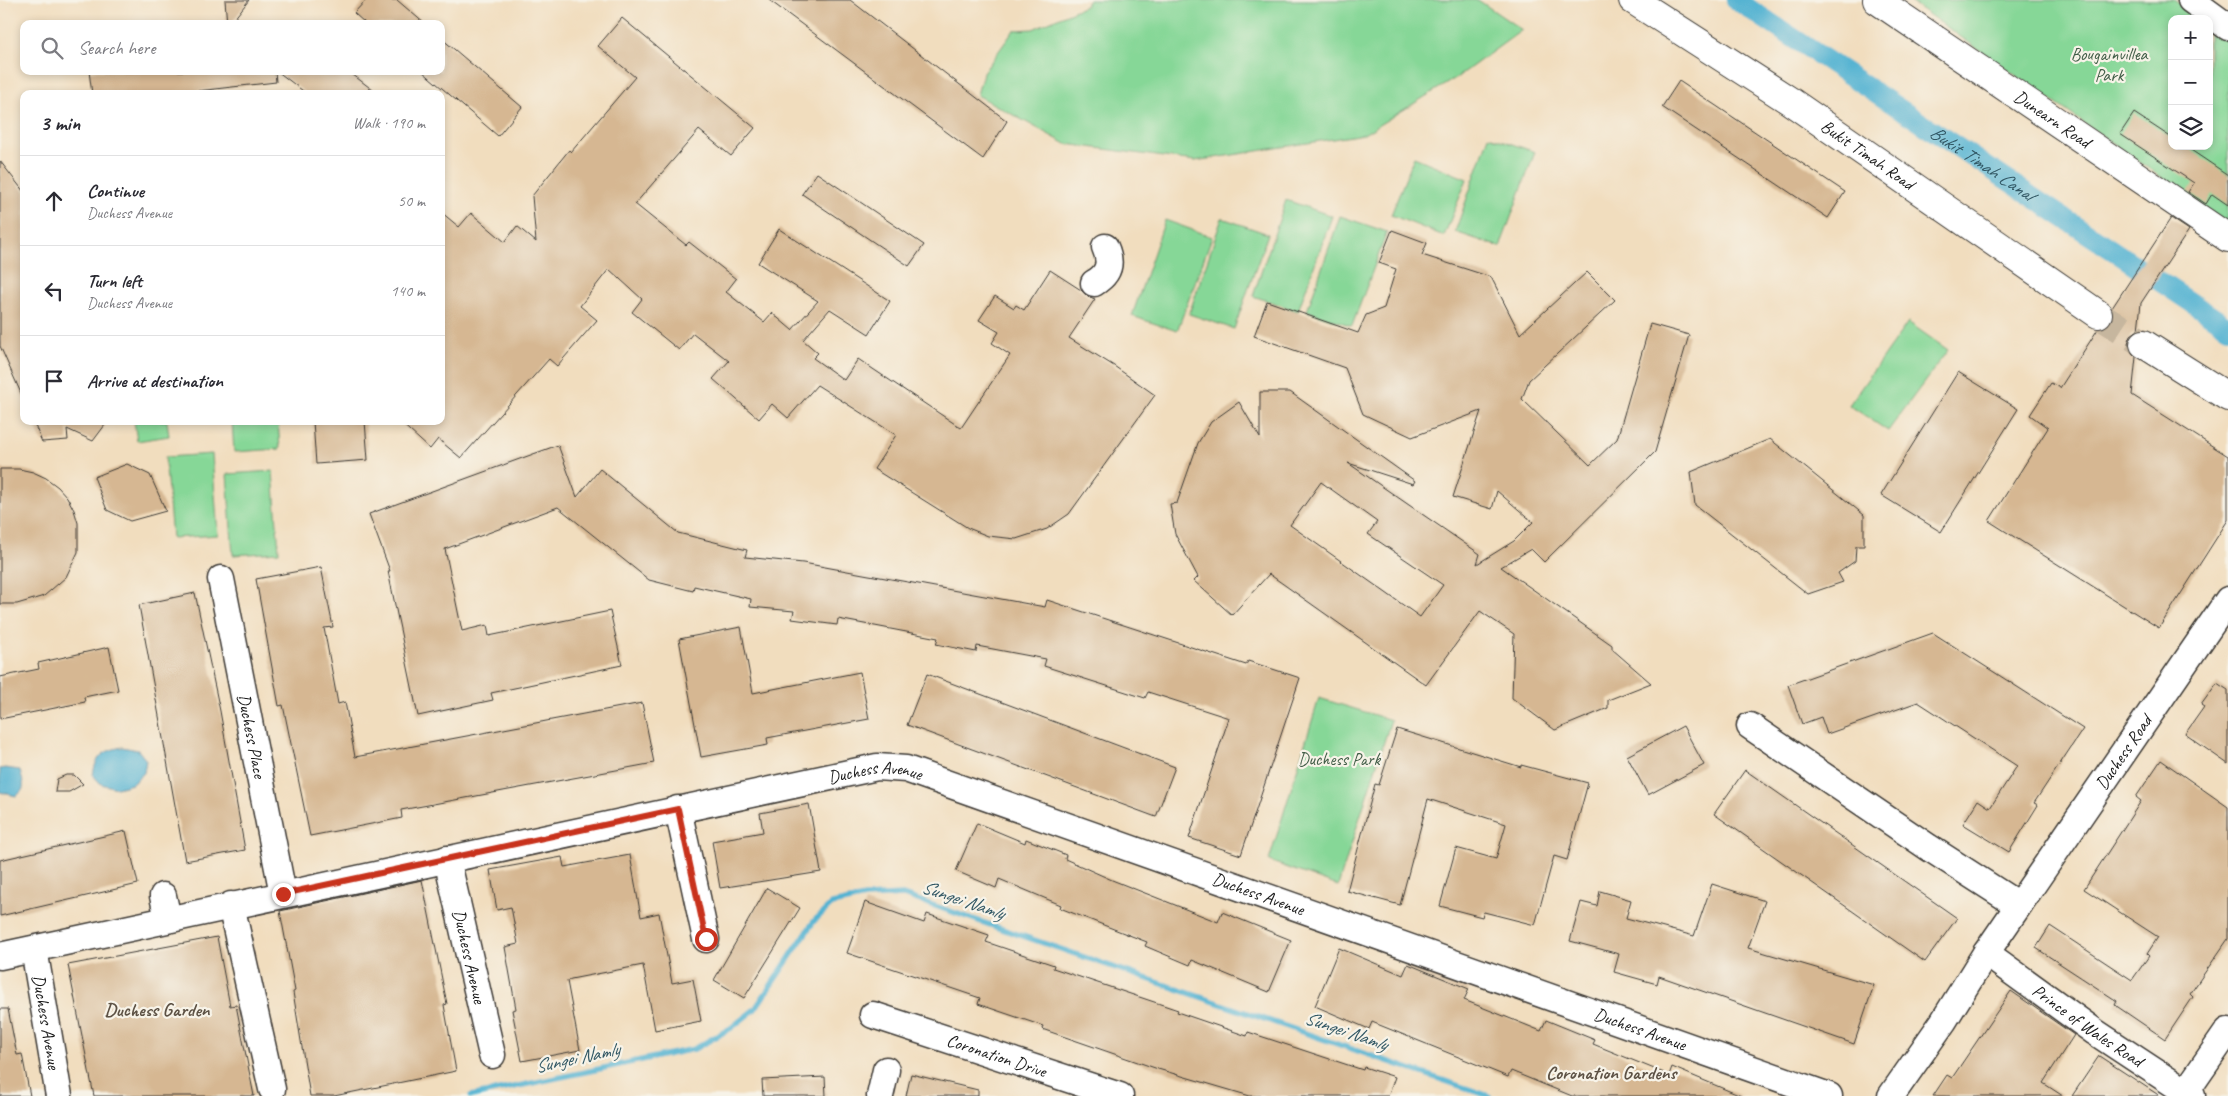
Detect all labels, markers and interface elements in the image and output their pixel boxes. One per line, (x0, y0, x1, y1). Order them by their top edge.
map controls (2168, 15, 2213, 150)
button: + (2168, 15, 2213, 60)
search box (20, 20, 445, 75)
icon: search (38, 34, 66, 62)
text: Search here (78, 36, 155, 60)
park label: Bougainvillea Park (2071, 43, 2149, 86)
button: − (2168, 60, 2213, 105)
street label: Dunearn Road (2010, 85, 2097, 154)
button: layers (2168, 105, 2213, 150)
text: 3 min (40, 110, 80, 136)
text: Walk · 190 m (353, 113, 425, 133)
street label: Bukit Timah Road (1817, 115, 1921, 196)
water label: Bukit Timah Canal (1925, 120, 2043, 210)
text: Continue (87, 179, 144, 203)
icon: ahead (40, 187, 68, 215)
text: 50 m (398, 191, 425, 211)
text: Duchess Avenue (87, 203, 172, 223)
text: Turn left (87, 269, 142, 293)
icon: left (40, 277, 68, 305)
text: 140 m (391, 281, 425, 301)
text: Duchess Avenue (87, 293, 172, 313)
icon: arrive (40, 367, 68, 395)
text: Arrive at destination (87, 369, 223, 393)
street label: Duchess Place (233, 692, 271, 781)
street label: Duchess Road (2090, 709, 2158, 794)
park label: Duchess Park (1298, 748, 1382, 770)
street label: Duchess Avenue (826, 756, 926, 788)
street label: Duchess Avenue (1210, 867, 1308, 921)
water label: Sungei Namly (919, 875, 1011, 926)
route end (272, 883, 295, 906)
street label: Duchess Avenue (448, 907, 491, 1007)
route start (695, 928, 718, 951)
street label: Duchess Avenue (28, 973, 65, 1072)
street label: Prince of Wales Road (2028, 979, 2150, 1073)
district label: Duchess Garden (104, 998, 211, 1022)
street label: Duchess Avenue (1591, 1003, 1690, 1056)
water label: Sungei Namly (1302, 1006, 1394, 1057)
street label: Coronation Drive (944, 1029, 1050, 1082)
water label: Sungei Namly (533, 1037, 625, 1079)
district label: Coronation Gardens (1546, 1061, 1678, 1085)

